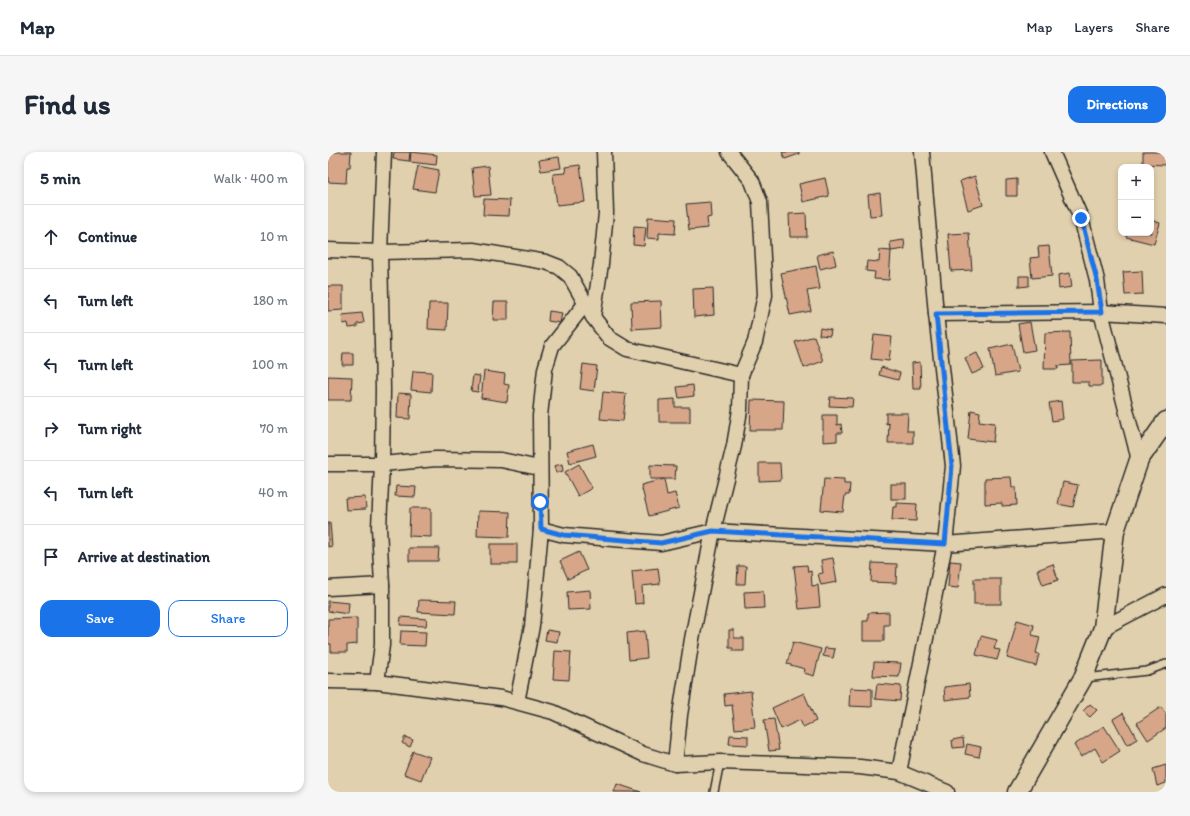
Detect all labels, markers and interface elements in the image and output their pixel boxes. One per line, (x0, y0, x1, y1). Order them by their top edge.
text: Map (20, 16, 55, 39)
text: Map (1027, 19, 1052, 36)
text: Layers (1074, 19, 1113, 36)
text: Share (1135, 19, 1170, 36)
button: Directions (1068, 86, 1166, 123)
text: Find us (24, 87, 111, 121)
map controls (1118, 164, 1154, 236)
button: + (1118, 164, 1154, 200)
text: 5 min (40, 168, 80, 188)
text: Walk · 400 m (214, 171, 288, 186)
button: − (1118, 200, 1154, 236)
route end (1072, 209, 1090, 227)
icon: ahead (40, 226, 62, 248)
text: Continue (78, 228, 137, 246)
text: 10 m (260, 229, 288, 244)
icon: left (40, 290, 62, 312)
text: Turn left (78, 292, 133, 310)
text: 180 m (253, 293, 288, 308)
icon: left (40, 354, 62, 376)
text: Turn left (78, 356, 133, 374)
text: 100 m (252, 357, 288, 372)
icon: right (40, 418, 62, 440)
text: Turn right (78, 420, 142, 438)
text: 70 m (260, 421, 288, 436)
icon: left (40, 482, 62, 504)
text: Turn left (78, 484, 133, 502)
text: 40 m (258, 485, 288, 500)
route start (531, 493, 549, 511)
icon: arrive (40, 546, 62, 568)
text: Arrive at destination (78, 548, 210, 566)
button: Save (40, 600, 160, 637)
button: Share (168, 600, 288, 637)

